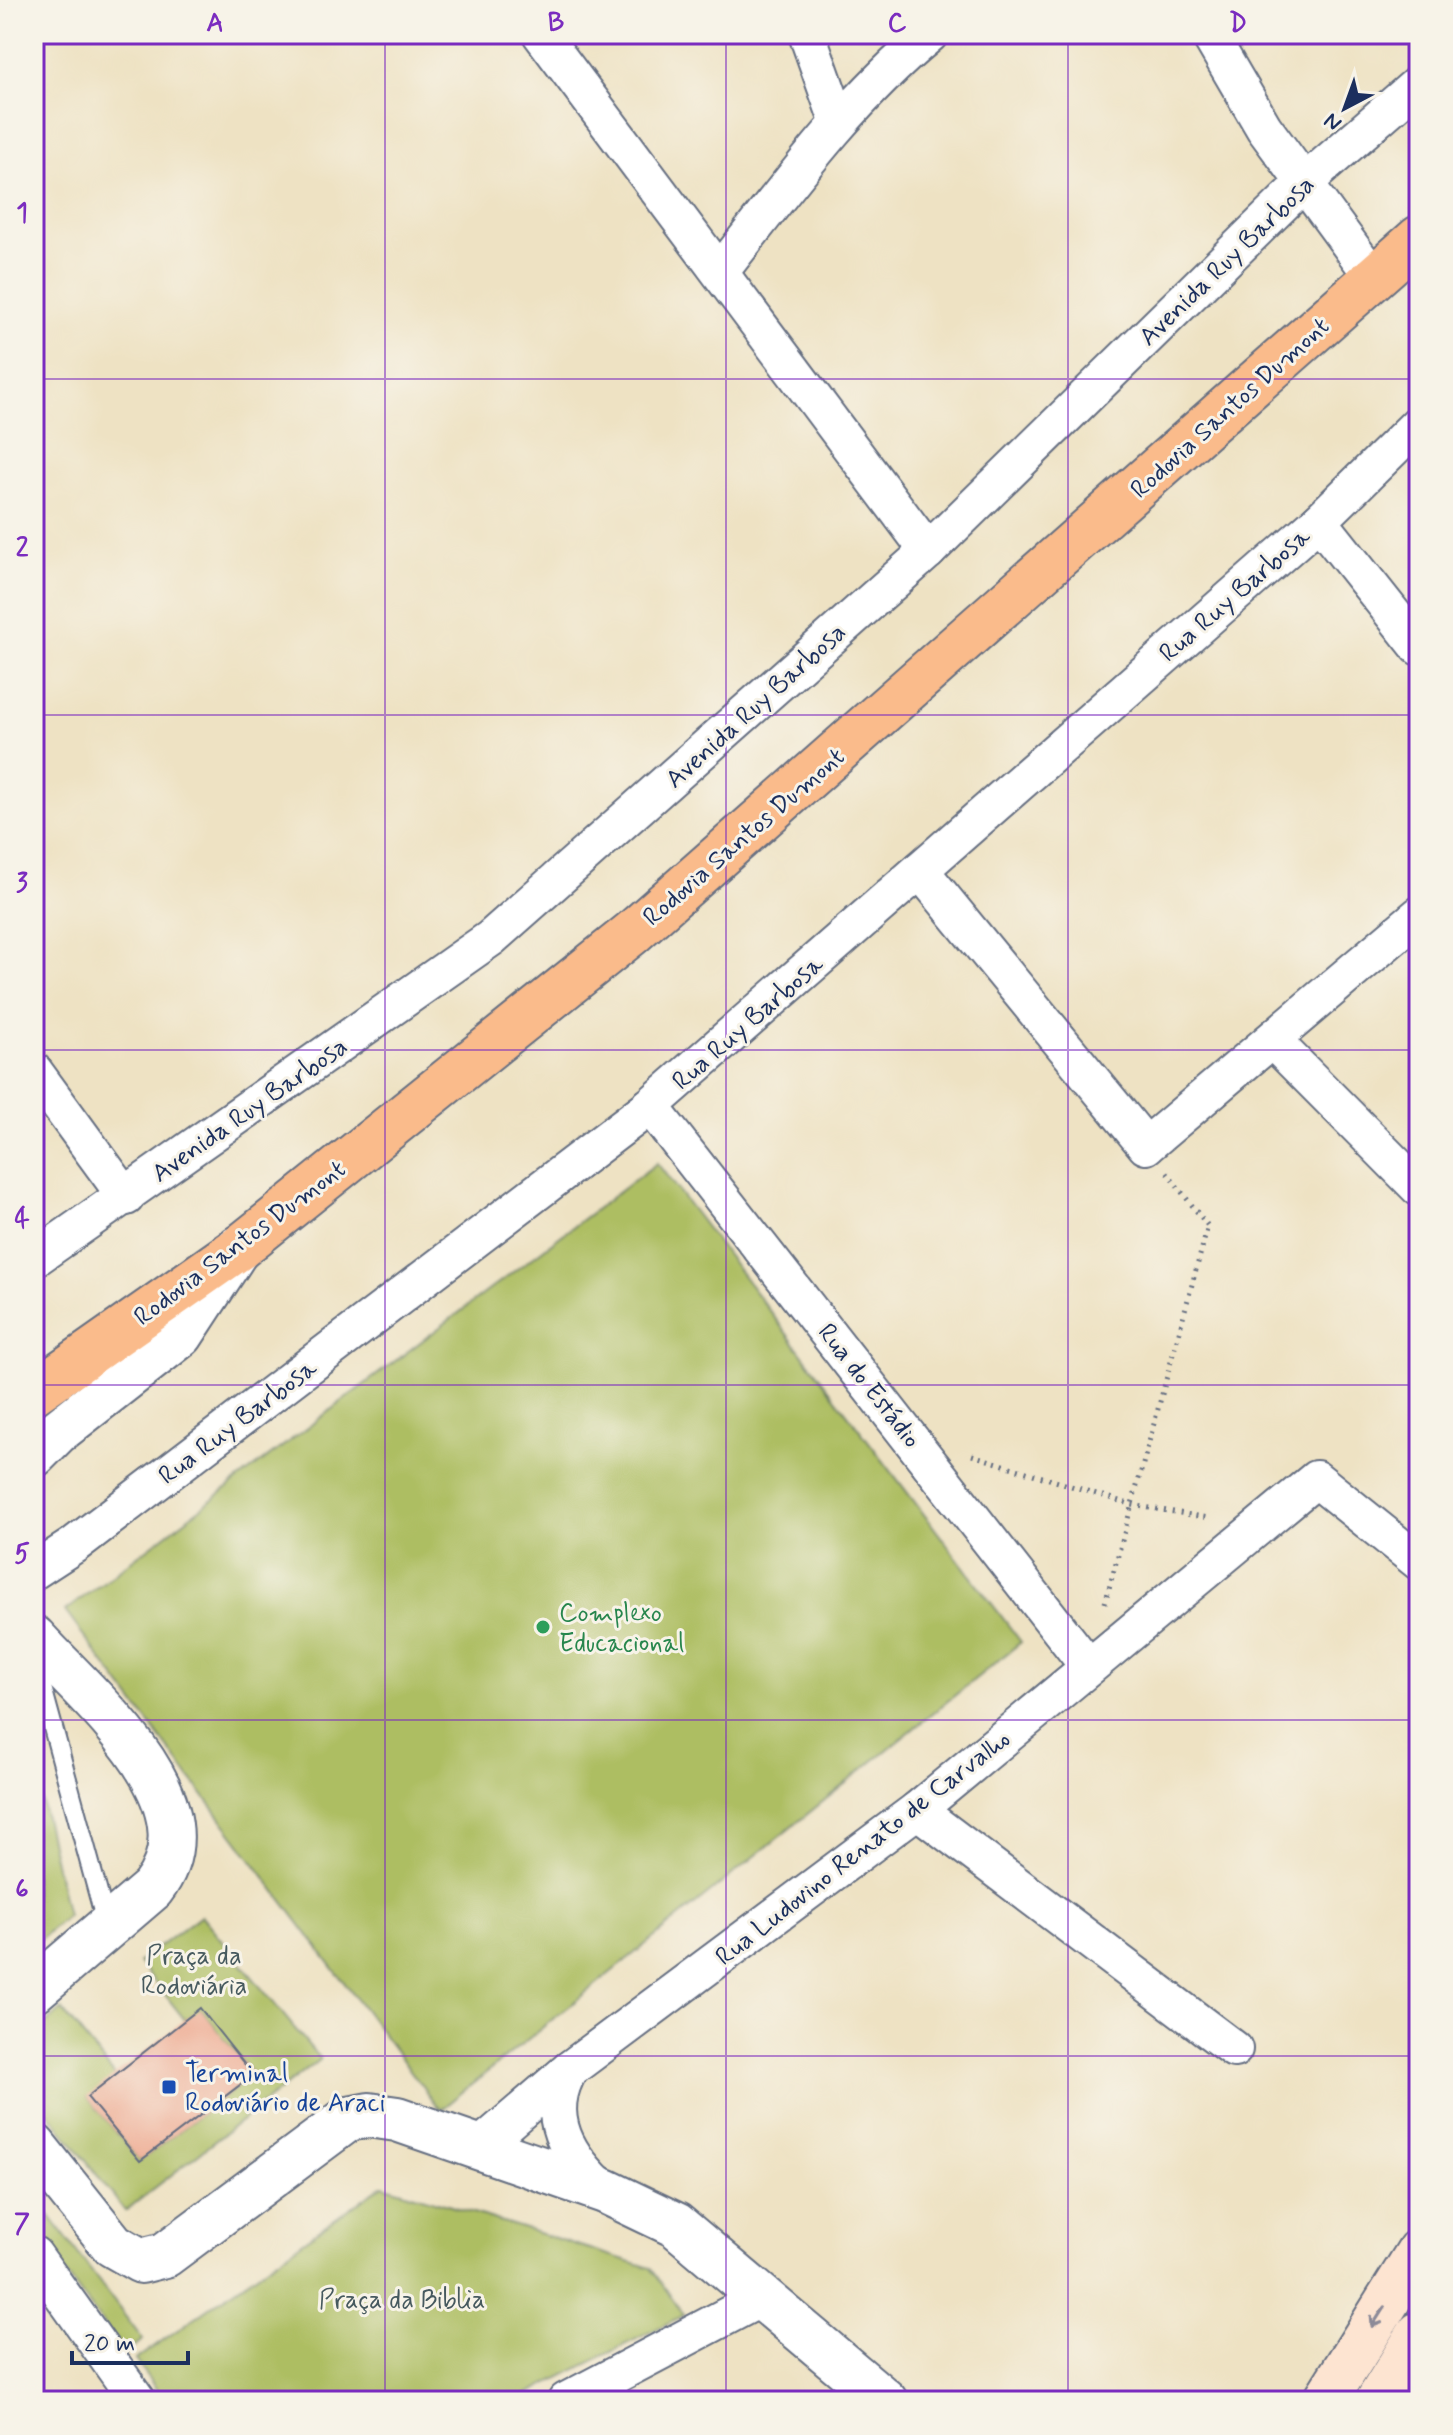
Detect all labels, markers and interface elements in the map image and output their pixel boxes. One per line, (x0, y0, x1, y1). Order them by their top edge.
text: A (206, 7, 224, 41)
text: B (548, 7, 564, 41)
text: C (888, 7, 907, 41)
text: D (1229, 7, 1247, 41)
north arrow (1305, 68, 1385, 148)
text: N (1318, 106, 1348, 137)
street label: Avenida Ruy Barbosa (1132, 169, 1323, 354)
text: 1 (16, 197, 28, 231)
street label: Rodovia Santos Dumont (1124, 310, 1337, 507)
street label: Rua Ruy Barbosa (1153, 520, 1318, 671)
text: 2 (16, 532, 29, 566)
street label: Avenida Ruy Barbosa (659, 616, 854, 797)
street label: Rodovia Santos Dumont (636, 740, 852, 935)
text: 3 (16, 867, 28, 901)
street label: Rua Ruy Barbosa (666, 948, 831, 1099)
street label: Avenida Ruy Barbosa (145, 1030, 355, 1191)
street label: Rodovia Santos Dumont (127, 1153, 353, 1334)
text: 4 (14, 1203, 30, 1237)
street label: Rua do Estádio (809, 1317, 928, 1456)
street label: Rua Ruy Barbosa (152, 1352, 325, 1493)
text: 5 (14, 1538, 30, 1572)
place label: Complexo Educacional (559, 1597, 684, 1661)
marker: Complexo Educacional (534, 1618, 552, 1636)
street label: Rua Ludovino Renato de Carvalho (709, 1723, 1018, 1974)
text: 6 (15, 1873, 29, 1907)
park label: Praça da Rodoviária (141, 1940, 247, 2004)
place label: Terminal Rodoviário de Araci (185, 2057, 386, 2121)
marker: Terminal Rodoviário de Araci (160, 2078, 178, 2096)
text: 7 (14, 2208, 30, 2242)
park label: Praça da Biblia (319, 2284, 485, 2318)
one-way arrow (1369, 2305, 1385, 2328)
scale bar (72, 2315, 188, 2365)
text: 20 m (84, 2329, 135, 2360)

